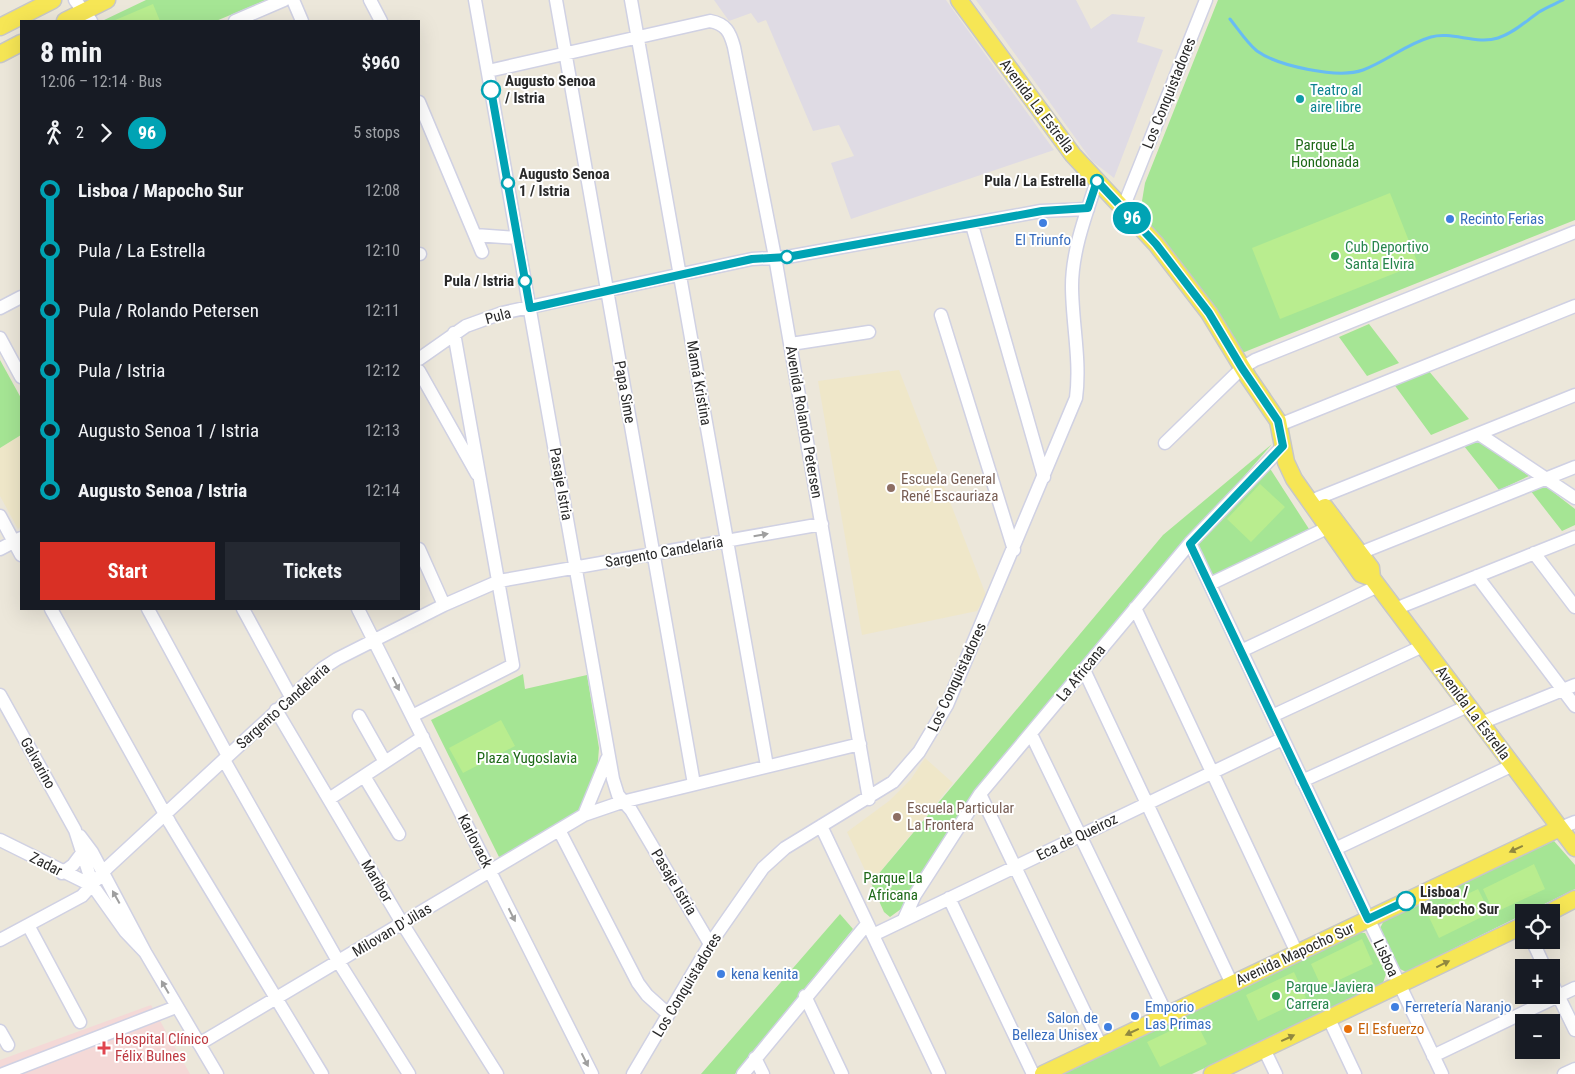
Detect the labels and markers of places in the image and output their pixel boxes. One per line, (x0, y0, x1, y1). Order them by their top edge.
place label: Augusto Senoa / Istria (505, 72, 595, 107)
marker: Augusto Senoa / Istria (481, 80, 501, 100)
place label: Teatro al aire libre (1310, 81, 1362, 116)
marker: Teatro al aire libre (1294, 93, 1306, 105)
place label: Augusto Senoa 1 / Istria (519, 165, 609, 200)
place label: Pula / La Estrella (984, 172, 1086, 190)
marker: Pula / La Estrella (1090, 174, 1104, 188)
marker: Augusto Senoa 1 / Istria (501, 176, 515, 190)
place label: Recinto Ferias (1460, 210, 1544, 228)
marker: Recinto Ferias (1444, 213, 1456, 225)
marker: El Triunfo (1037, 217, 1049, 229)
place label: El Triunfo (1015, 231, 1071, 249)
place label: Cub Deportivo Santa Elvira (1345, 238, 1429, 273)
unlabelled marker (780, 250, 794, 264)
marker: Cub Deportivo Santa Elvira (1329, 250, 1341, 262)
place label: Pula / Istria (444, 272, 514, 290)
marker: Pula / Istria (518, 274, 532, 288)
place label: Escuela General René Escauriaza (901, 470, 998, 505)
marker: Escuela General René Escauriaza (885, 482, 897, 494)
place label: Escuela Particular La Frontera (907, 799, 1015, 834)
marker: Escuela Particular La Frontera (891, 811, 903, 823)
place label: Lisboa / Mapocho Sur (1420, 883, 1499, 918)
marker: Lisboa / Mapocho Sur (1396, 891, 1416, 911)
place label: kena kenita (731, 965, 799, 983)
marker: kena kenita (715, 968, 727, 980)
place label: Parque Javiera Carrera (1286, 978, 1374, 1013)
marker: Parque Javiera Carrera (1270, 990, 1282, 1002)
place label: Emporio Las Primas (1145, 998, 1211, 1033)
place label: Ferretería Naranjo (1405, 998, 1511, 1016)
marker: Ferretería Naranjo (1389, 1001, 1401, 1013)
place label: Salon de Belleza Unisex (1012, 1009, 1098, 1044)
marker: Emporio Las Primas (1129, 1010, 1141, 1022)
place label: El Esfuerzo (1358, 1020, 1424, 1038)
marker: Salon de Belleza Unisex (1102, 1021, 1114, 1033)
marker: El Esfuerzo (1342, 1023, 1354, 1035)
place label: Hospital Clínico Félix Bulnes (115, 1030, 209, 1065)
marker: Hospital Clínico Félix Bulnes (97, 1041, 111, 1055)

